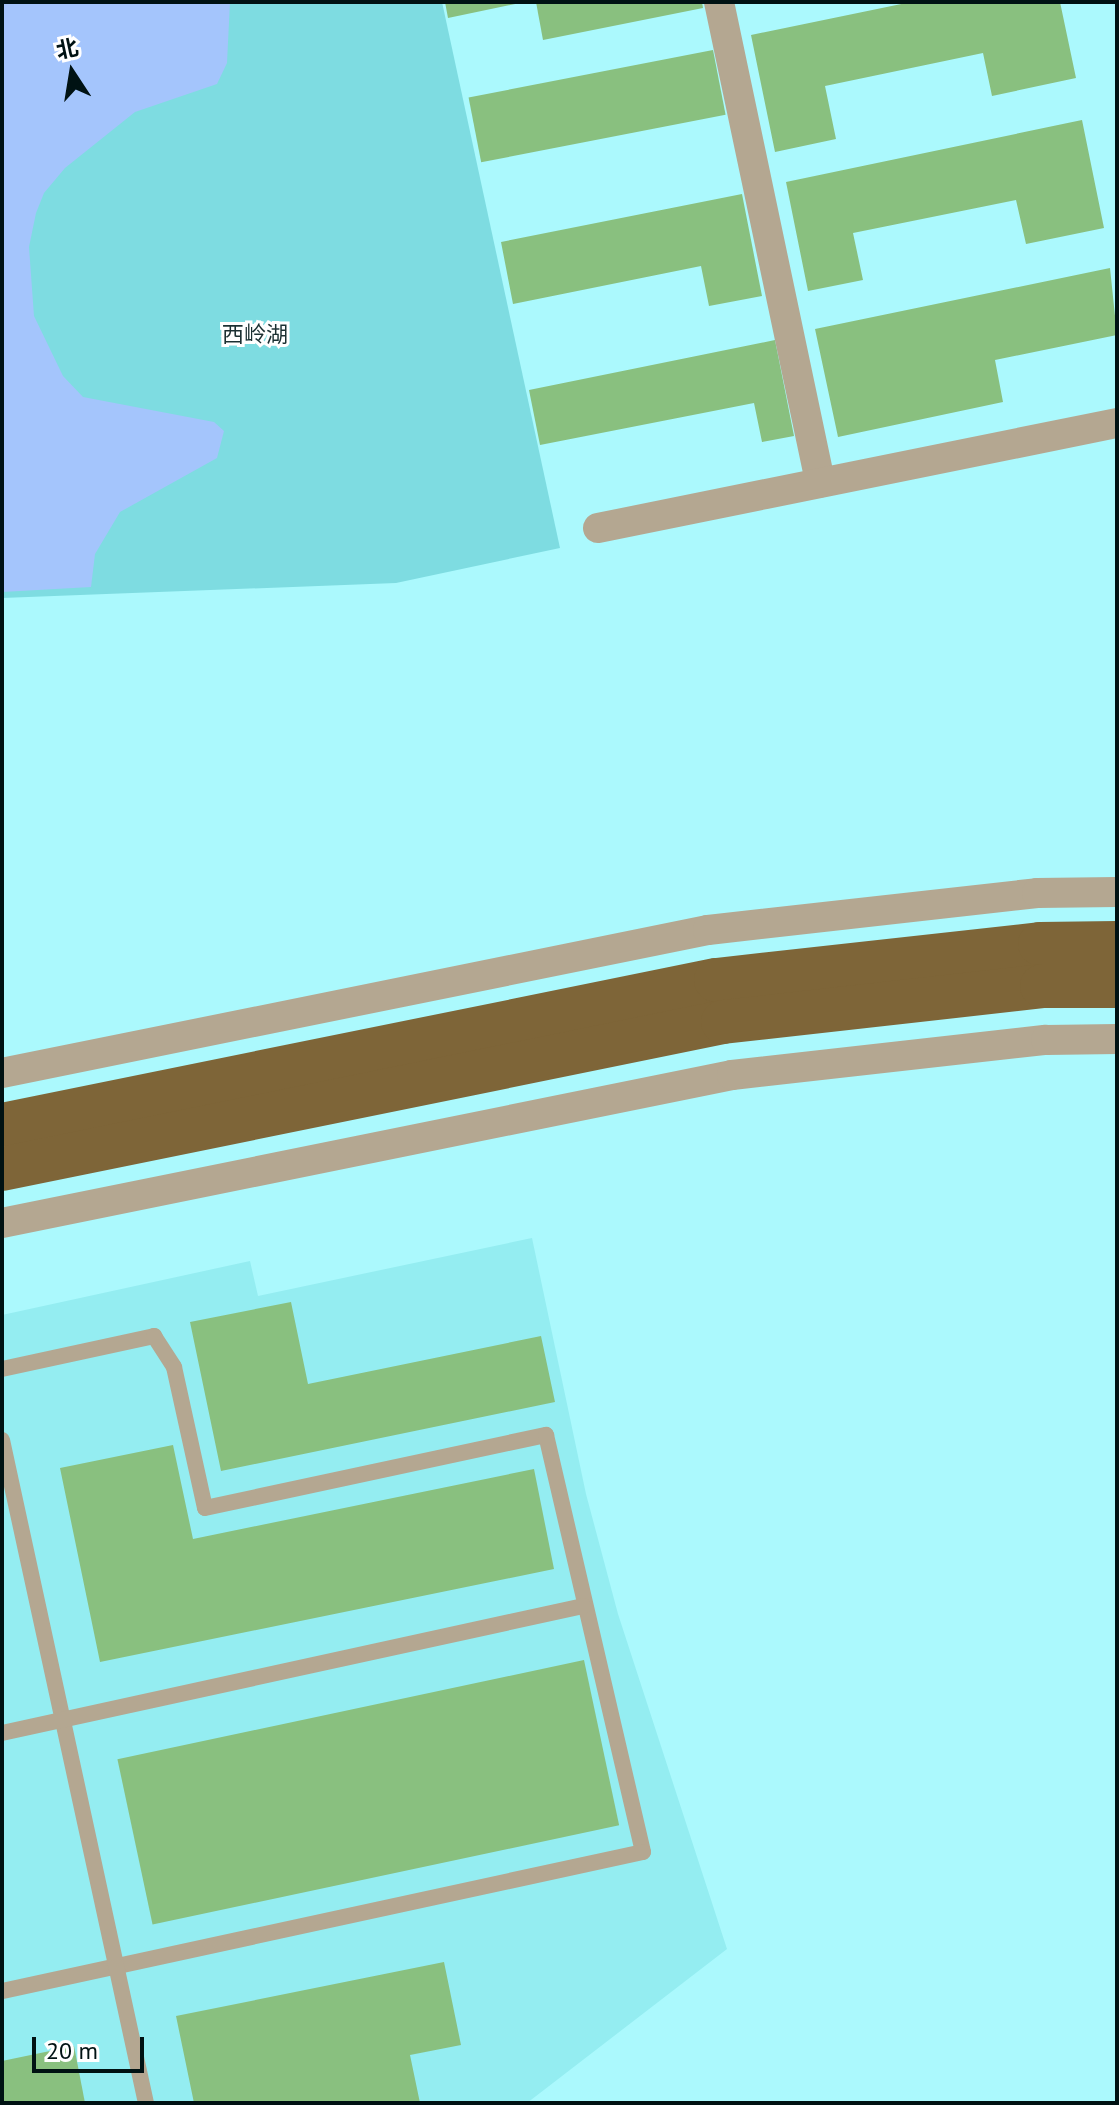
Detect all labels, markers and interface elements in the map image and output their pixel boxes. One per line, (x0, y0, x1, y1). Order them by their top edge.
north arrow (32, 32, 112, 112)
text: 北 (53, 33, 81, 65)
park label: 西岭湖 (222, 322, 288, 348)
scale bar (36, 2021, 148, 2071)
text: 20 m (46, 2035, 98, 2066)

